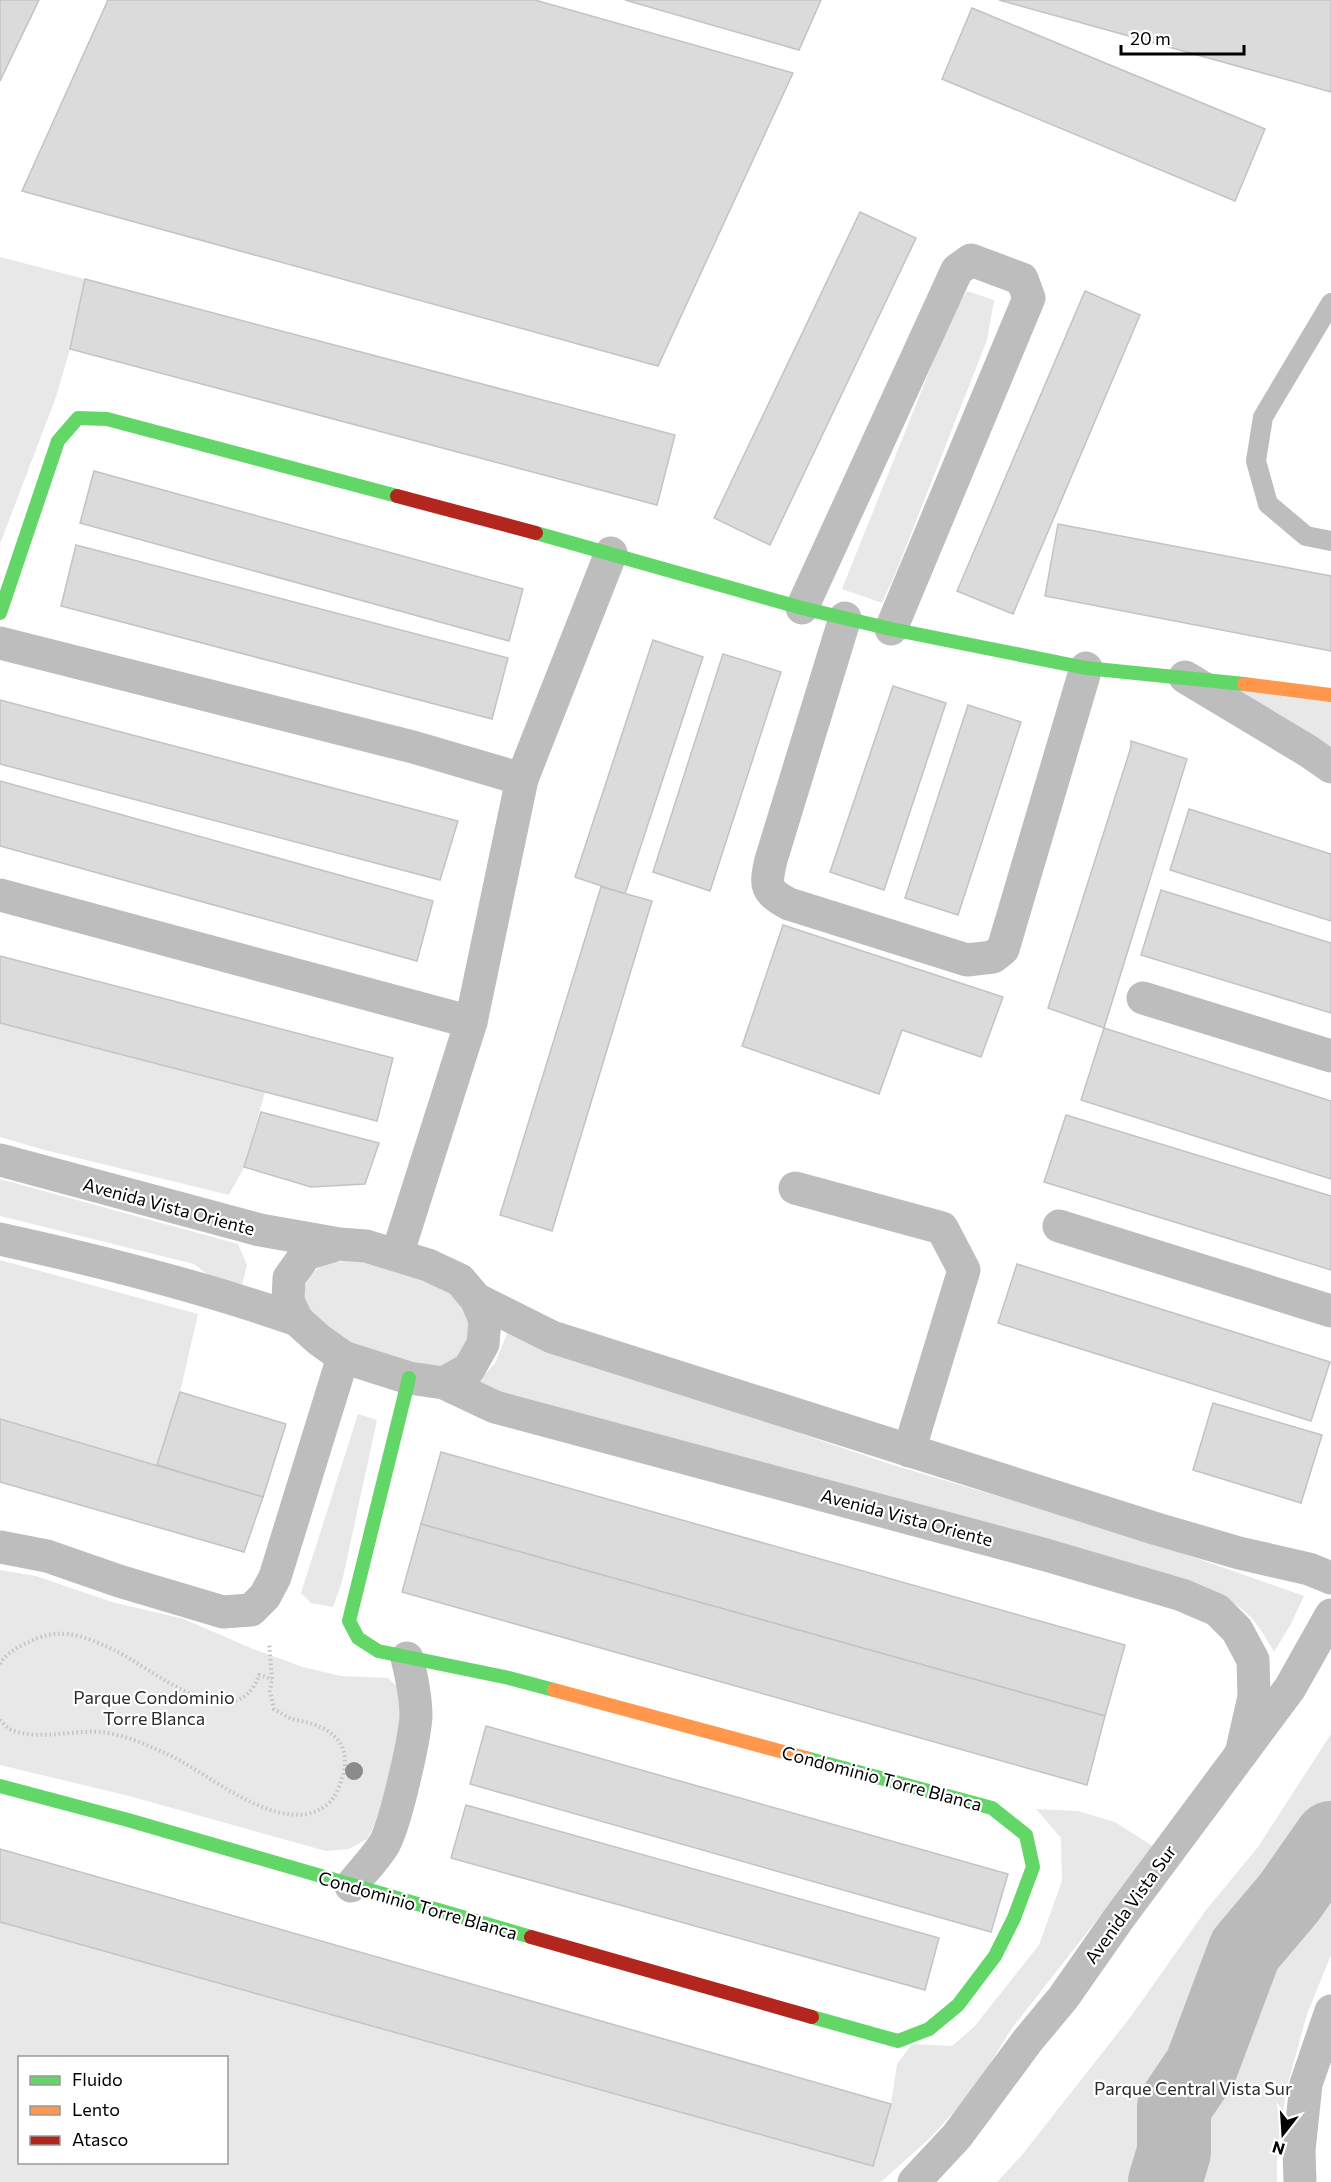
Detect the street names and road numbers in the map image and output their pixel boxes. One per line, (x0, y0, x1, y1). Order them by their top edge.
street label: Avenida Vista Oriente (81, 1172, 257, 1240)
street label: Avenida Vista Oriente (819, 1483, 995, 1551)
street label: Condominio Torre Blanca (780, 1741, 984, 1815)
street label: Avenida Vista Sur (1080, 1840, 1180, 1968)
street label: Condominio Torre Blanca (316, 1866, 520, 1944)

